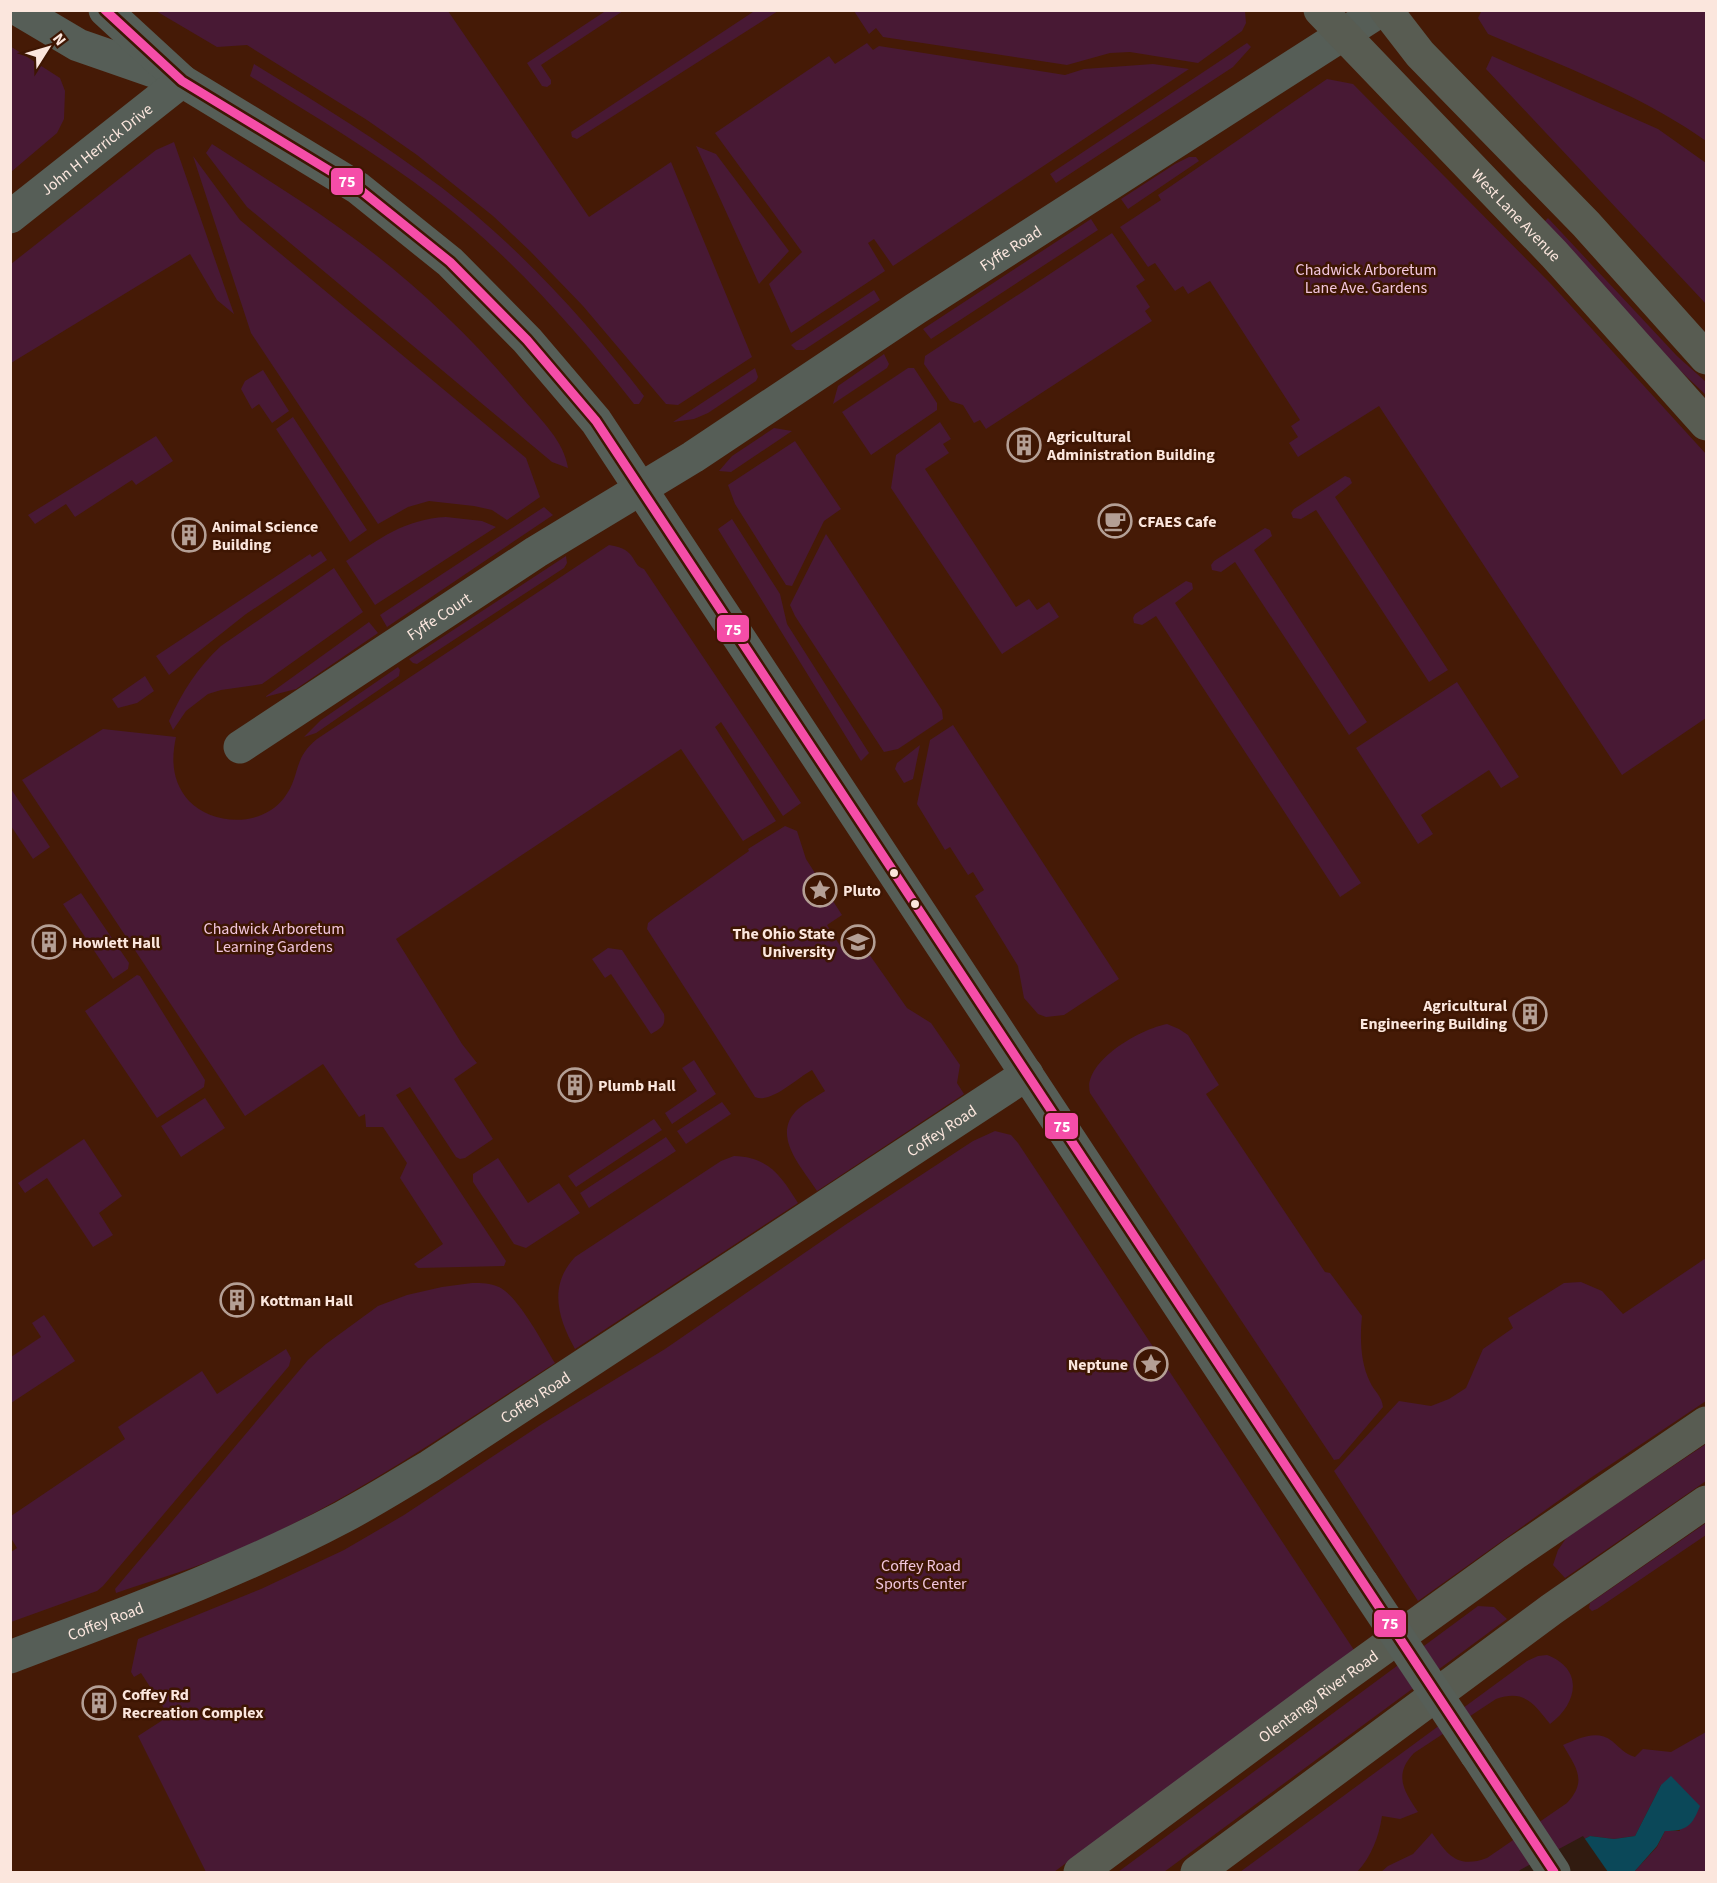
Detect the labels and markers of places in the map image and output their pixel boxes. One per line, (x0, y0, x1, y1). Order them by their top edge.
place label: Agricultural Administration Building (1046, 426, 1215, 466)
building icon: Agricultural Administration Building (1006, 427, 1042, 463)
cafe icon: CFAES Cafe (1097, 503, 1133, 539)
place label: CFAES Cafe (1138, 511, 1216, 533)
place label: Animal Science Building (211, 516, 318, 556)
building icon: Animal Science Building (171, 517, 207, 553)
unlabelled marker (888, 867, 900, 879)
place icon: Pluto (802, 872, 838, 908)
place label: Pluto (843, 880, 881, 902)
unlabelled marker (909, 898, 921, 910)
place label: The Ohio State University (732, 923, 836, 963)
building icon: Howlett Hall (31, 924, 67, 960)
school or university icon: The Ohio State University (840, 924, 876, 960)
place label: Howlett Hall (72, 932, 161, 954)
place label: Agricultural Engineering Building (1360, 995, 1507, 1035)
building icon: Agricultural Engineering Building (1512, 996, 1548, 1032)
building icon: Plumb Hall (557, 1067, 593, 1103)
place label: Plumb Hall (598, 1075, 676, 1097)
building icon: Kottman Hall (219, 1282, 255, 1318)
place label: Kottman Hall (260, 1290, 353, 1312)
place icon: Neptune (1133, 1346, 1169, 1382)
place label: Neptune (1068, 1354, 1128, 1376)
place label: Coffey Rd Recreation Complex (122, 1684, 264, 1724)
building icon: Coffey Rd Recreation Complex (81, 1685, 117, 1721)

